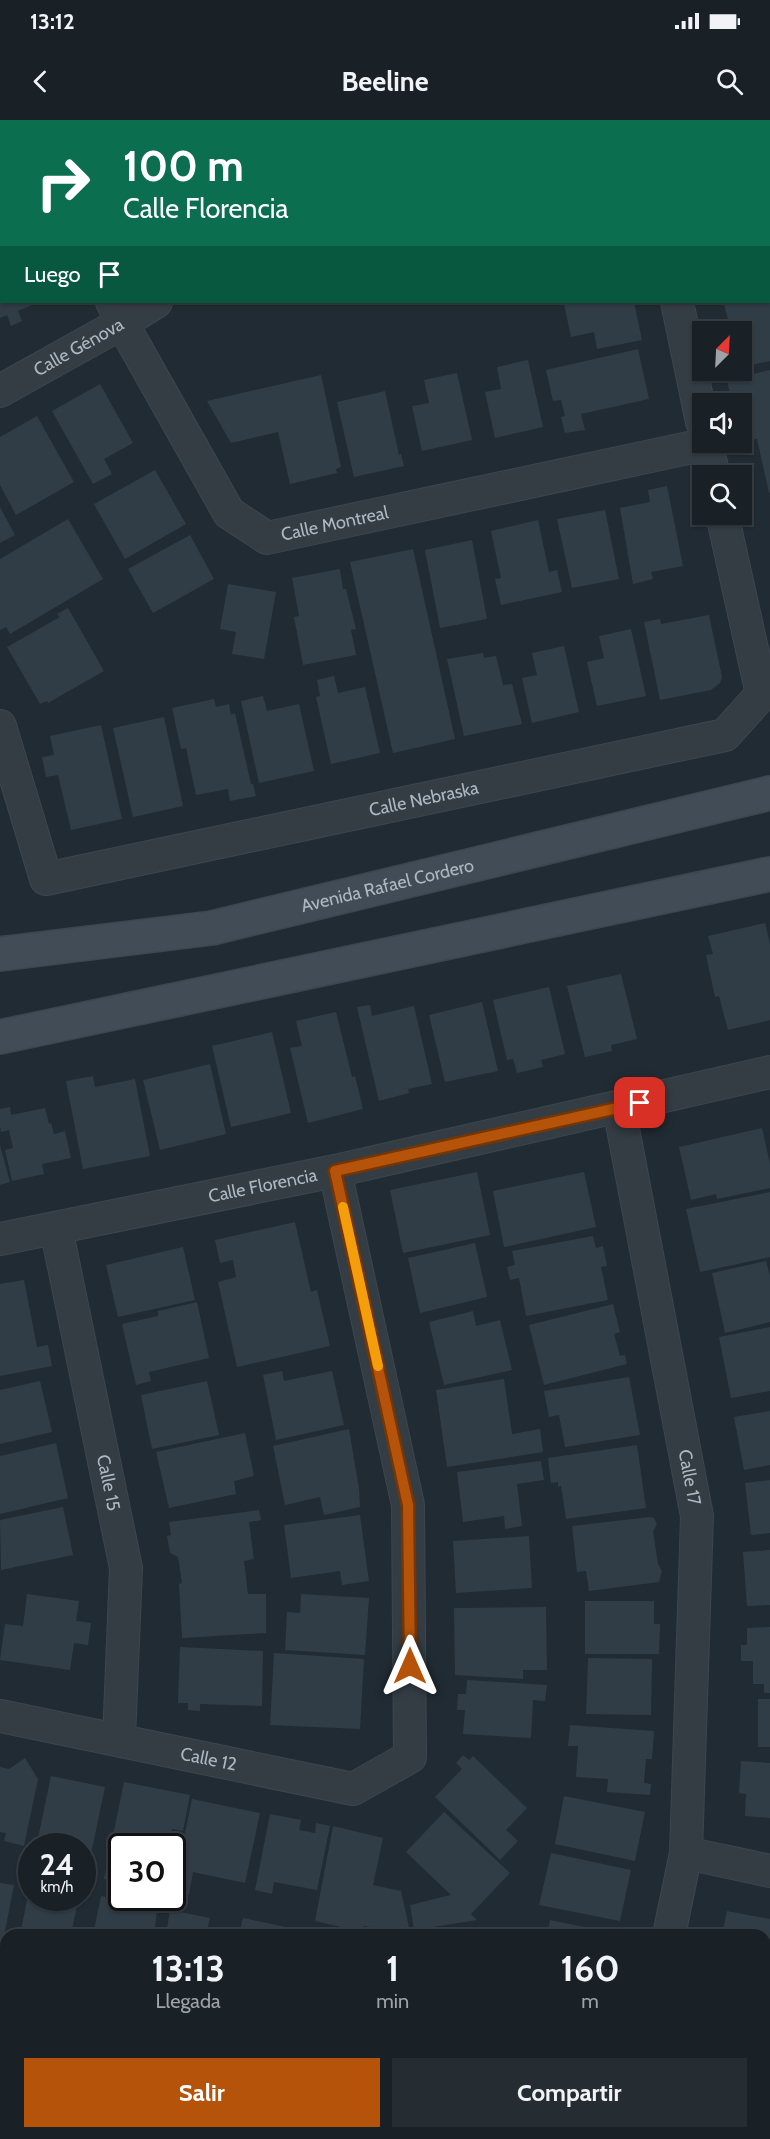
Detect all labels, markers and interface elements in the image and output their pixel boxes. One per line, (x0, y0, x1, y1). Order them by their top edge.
text: 13:12 (30, 8, 75, 35)
icon: back (24, 65, 57, 98)
text: Beeline (341, 65, 429, 98)
icon: search (713, 65, 746, 98)
text: 100 m (123, 140, 244, 192)
icon: right (24, 144, 102, 222)
text: Calle Florencia (123, 192, 288, 225)
icon: arrive (93, 258, 126, 291)
text: Luego (24, 261, 81, 288)
street label: Calle Génova (30, 313, 128, 381)
north arrow (692, 321, 752, 381)
map controls (692, 321, 752, 525)
button: sound (692, 393, 752, 453)
button: search (692, 465, 752, 525)
street label: Calle Montreal (279, 501, 391, 546)
street label: Calle Nebraska (367, 776, 481, 821)
street label: Avenida Rafael Cordero (299, 854, 476, 917)
pin (614, 1077, 665, 1128)
icon: arrive (623, 1086, 656, 1119)
street label: Calle Florencia (206, 1164, 319, 1207)
street label: Calle 17 (674, 1448, 706, 1507)
street label: Calle 15 (92, 1452, 125, 1513)
position arrow (378, 1634, 442, 1698)
street label: Calle 12 (179, 1743, 239, 1776)
speed limit sign: 30 (108, 1833, 186, 1911)
text: 24 (40, 1846, 74, 1883)
text: km/h (41, 1878, 73, 1896)
text: 13:13 (151, 1946, 225, 1990)
text: 1 (386, 1946, 399, 1990)
text: 160 (561, 1946, 620, 1990)
text: Llegada (156, 1989, 221, 2013)
text: min (376, 1989, 409, 2013)
text: m (581, 1989, 599, 2013)
button: Salir (24, 2058, 380, 2127)
button: Compartir (392, 2058, 747, 2127)

